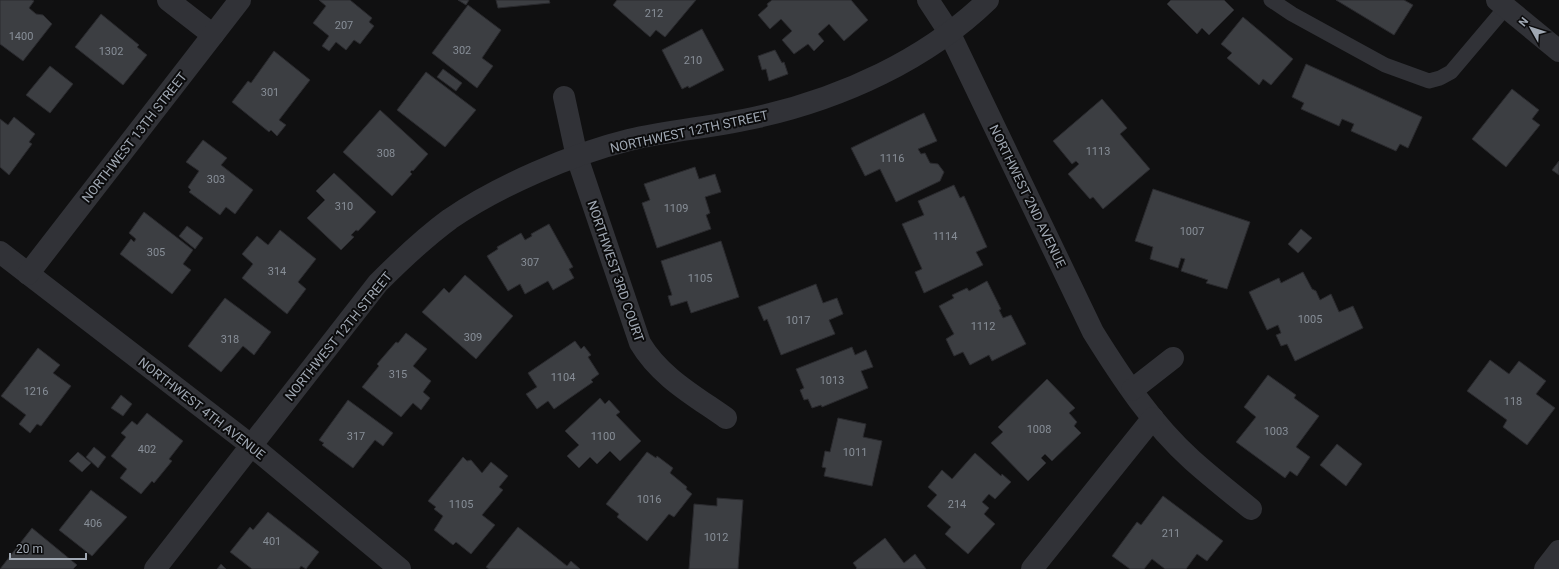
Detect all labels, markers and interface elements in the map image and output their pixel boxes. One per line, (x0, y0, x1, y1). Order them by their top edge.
house number: 212 (645, 7, 663, 20)
north arrow (1511, 8, 1551, 48)
text: N (1516, 15, 1531, 29)
house number: 207 (335, 19, 353, 32)
house number: 1400 (9, 30, 33, 43)
house number: 302 (453, 44, 471, 57)
house number: 1302 (99, 45, 123, 58)
house number: 210 (684, 54, 702, 67)
street label: NORTHWEST 13TH STREET (79, 69, 190, 205)
house number: 301 (261, 86, 279, 99)
street label: NORTHWEST 12TH STREET (609, 107, 770, 156)
street label: NORTHWEST 2ND AVENUE (986, 122, 1069, 270)
house number: 1113 (1086, 145, 1110, 158)
house number: 308 (377, 147, 395, 160)
house number: 1116 (880, 152, 904, 165)
house number: 303 (207, 173, 225, 186)
street label: NORTHWEST 3RD COURT (584, 199, 647, 344)
house number: 310 (335, 200, 353, 213)
house number: 1109 (664, 202, 688, 215)
house number: 1007 (1180, 225, 1204, 238)
house number: 1114 (933, 230, 957, 243)
house number: 305 (147, 246, 165, 259)
house number: 307 (521, 256, 539, 269)
house number: 314 (268, 265, 286, 278)
street label: NORTHWEST 12TH STREET (282, 269, 395, 404)
house number: 1105 (688, 272, 712, 285)
house number: 1005 (1298, 313, 1322, 326)
house number: 1017 (786, 314, 810, 327)
house number: 1112 (971, 320, 995, 333)
house number: 309 (464, 331, 482, 344)
house number: 318 (221, 333, 239, 346)
street label: NORTHWEST 4TH AVENUE (135, 354, 268, 462)
house number: 315 (389, 368, 407, 381)
house number: 1104 (551, 371, 575, 384)
house number: 1013 (820, 374, 844, 387)
house number: 1216 (24, 385, 48, 398)
house number: 118 (1504, 395, 1522, 408)
house number: 1008 (1027, 423, 1051, 436)
house number: 1003 (1264, 425, 1288, 438)
house number: 317 (347, 430, 365, 443)
house number: 1100 (591, 430, 615, 443)
house number: 402 (138, 443, 156, 456)
house number: 1011 (843, 446, 867, 459)
house number: 1016 (637, 493, 661, 506)
house number: 1105 (449, 498, 473, 511)
house number: 214 (948, 498, 966, 511)
house number: 406 (84, 517, 102, 530)
house number: 211 (1162, 527, 1180, 540)
house number: 1012 (704, 531, 728, 544)
scale bar (10, 535, 86, 561)
house number: 401 (263, 535, 281, 548)
text: 20 m (16, 542, 43, 556)

